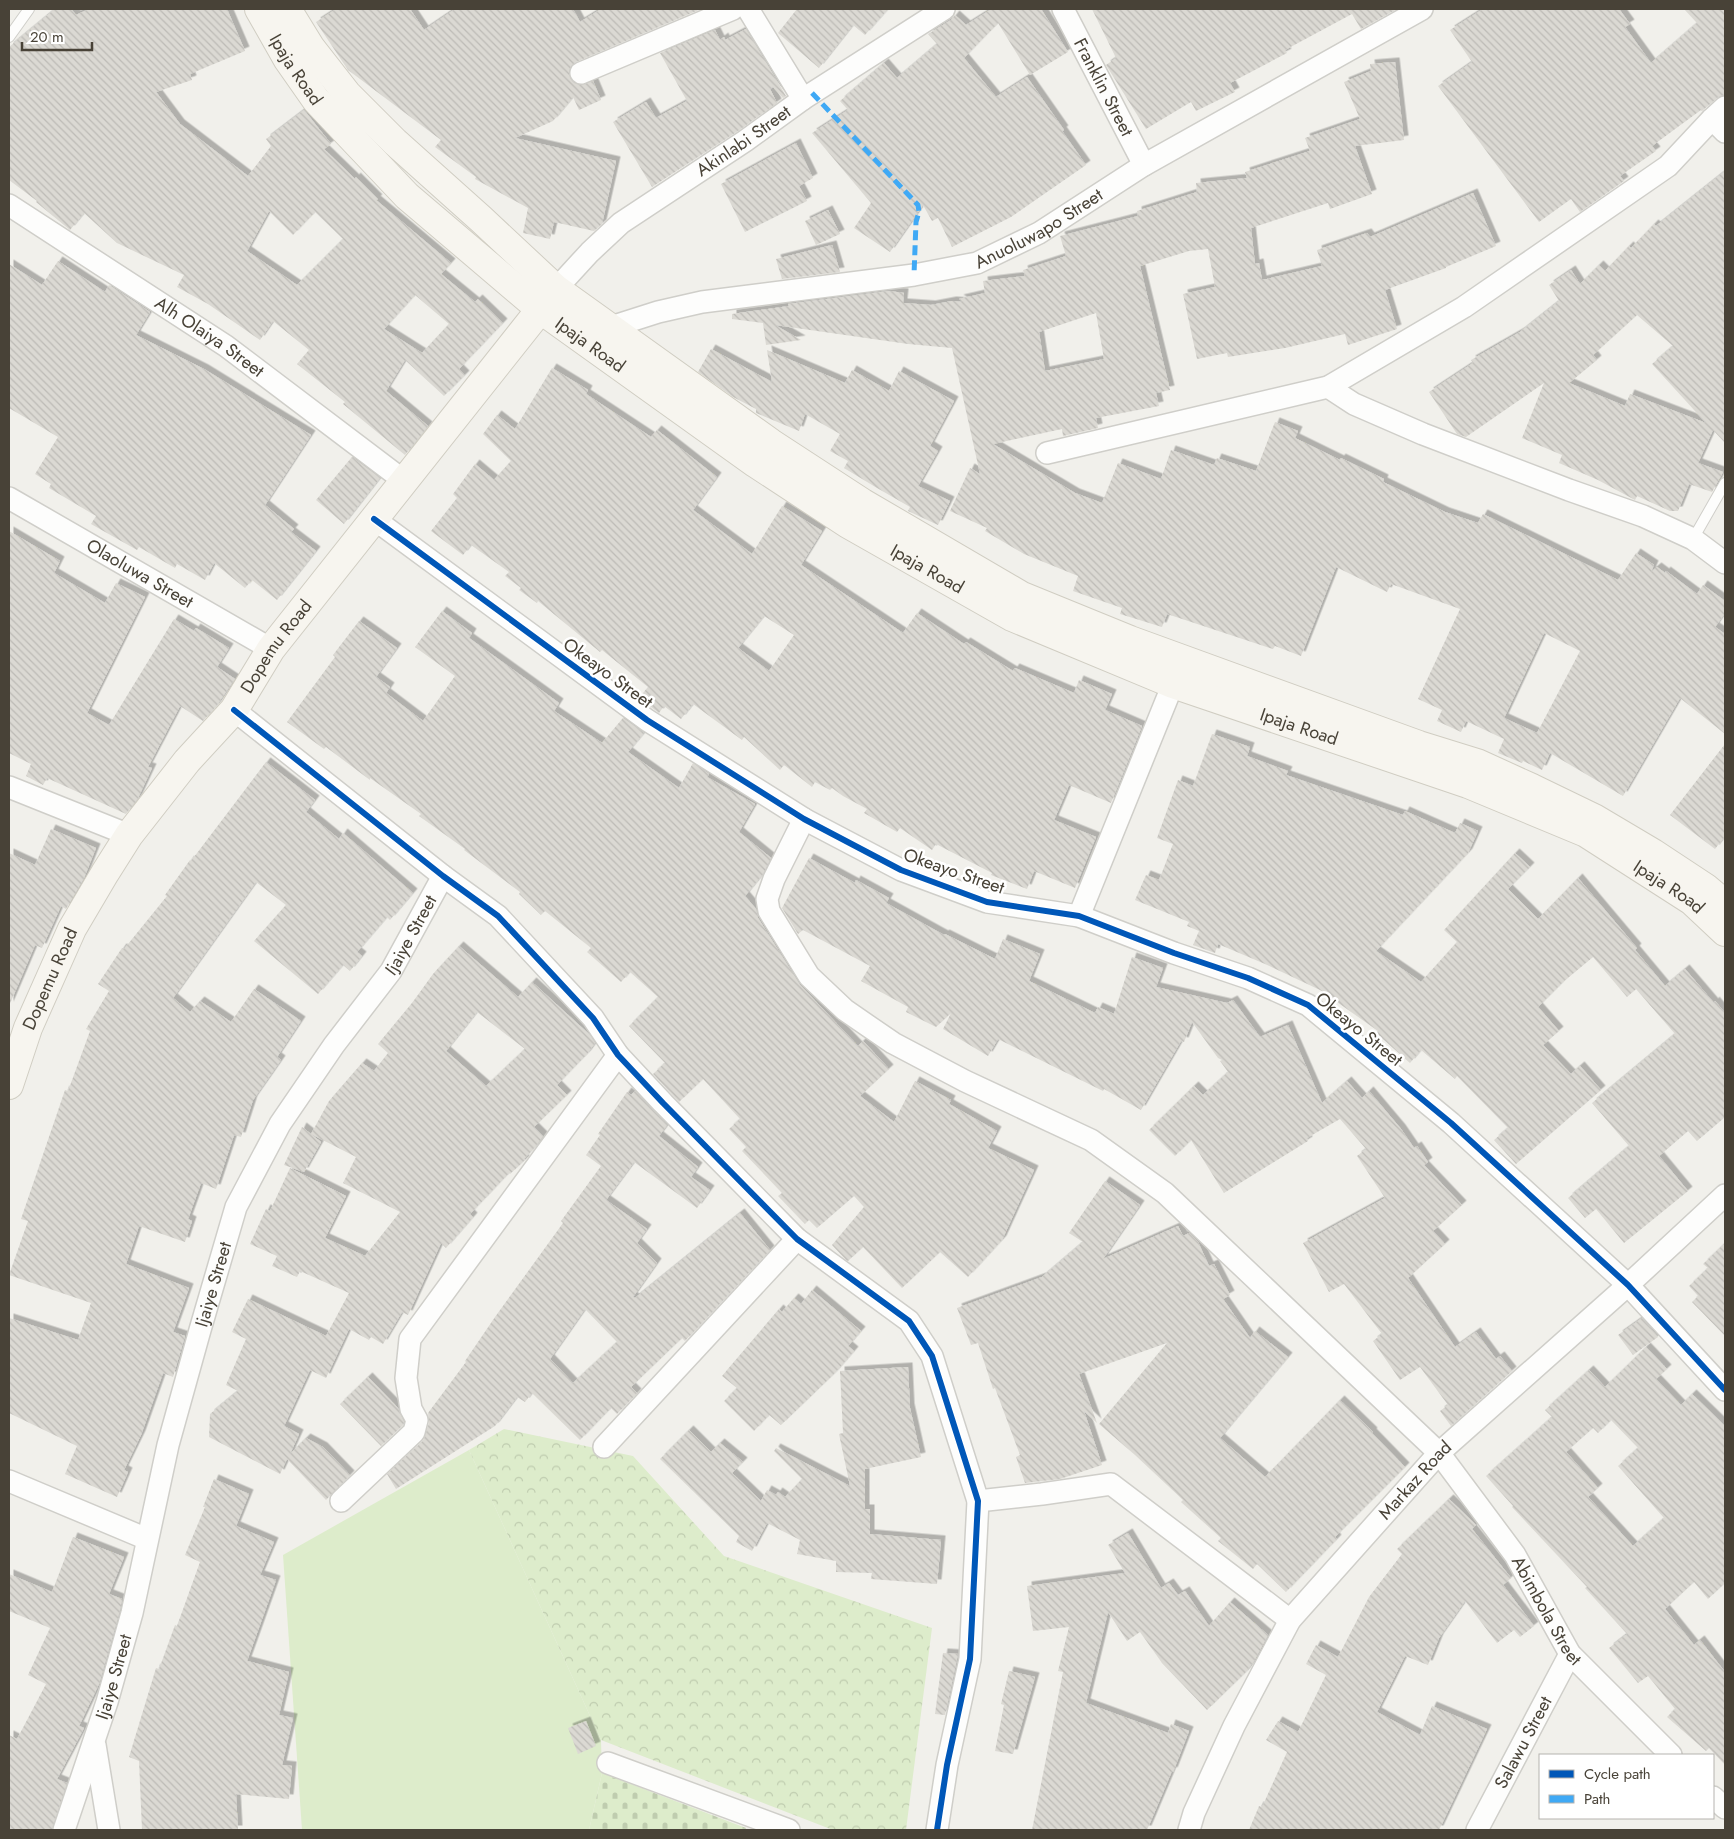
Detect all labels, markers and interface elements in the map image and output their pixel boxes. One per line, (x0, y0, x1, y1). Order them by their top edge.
scale bar (22, 20, 92, 52)
text: 20 m (30, 26, 64, 48)
street label: Ipaja Road (263, 29, 329, 111)
street label: Franklin Street (1067, 33, 1140, 141)
street label: Akinlabi Street (691, 99, 797, 183)
street label: Anuoluwapo Street (970, 182, 1108, 275)
street label: Alh Olaiya Street (150, 290, 270, 384)
street label: Ipaja Road (550, 311, 631, 379)
street label: Olaoluwa Street (81, 532, 199, 615)
street label: Ipaja Road (886, 538, 969, 600)
street label: Dopemu Road (234, 594, 318, 698)
street label: Okeayo Street (558, 631, 659, 715)
street label: Ipaja Road (1257, 701, 1341, 752)
street label: Okeayo Street (900, 842, 1009, 901)
street label: Ipaja Road (1628, 854, 1711, 920)
street label: Ijaiye Street (379, 890, 444, 981)
street label: Dopemu Road (16, 923, 84, 1034)
street label: Okeayo Street (1310, 986, 1409, 1073)
street label: Ijaiye Street (189, 1238, 238, 1330)
street label: Markaz Road (1372, 1435, 1457, 1525)
street label: Abimbola Street (1505, 1551, 1588, 1672)
street label: Ijaiye Street (89, 1631, 139, 1723)
street label: Salawu Street (1488, 1691, 1559, 1793)
legend (1539, 1754, 1714, 1819)
text: Cycle path (1584, 1763, 1651, 1785)
text: Path (1584, 1788, 1610, 1810)

